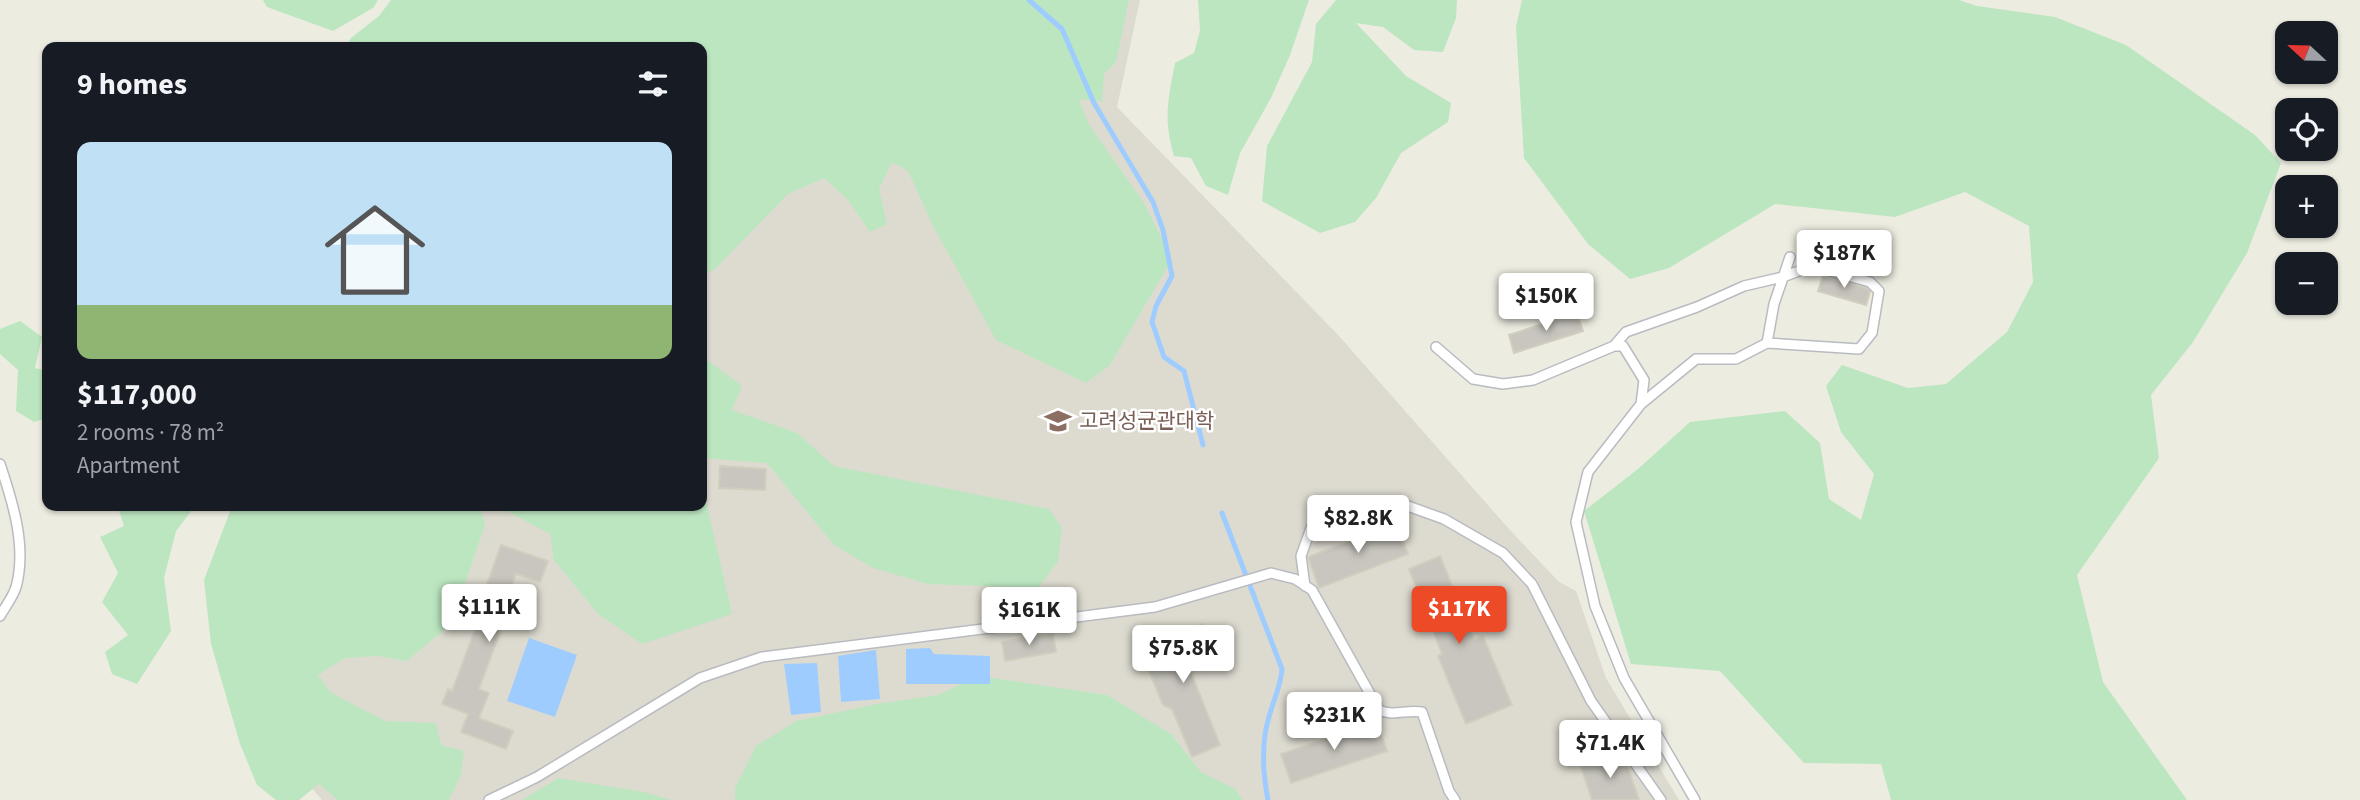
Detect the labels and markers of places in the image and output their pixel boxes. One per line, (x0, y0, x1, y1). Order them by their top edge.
pin: $187K (1795, 230, 1893, 290)
pin: $150K (1497, 274, 1595, 333)
school or university icon: 고려성균관대학 (1043, 406, 1073, 436)
place label: 고려성균관대학 (1079, 406, 1214, 436)
pin: $82.8K (1301, 496, 1415, 555)
pin: $111K (440, 584, 538, 644)
pin: $117K (1410, 586, 1508, 646)
pin: $161K (980, 588, 1078, 647)
pin: $75.8K (1126, 626, 1240, 685)
pin: $231K (1285, 692, 1383, 752)
pin: $71.4K (1553, 720, 1667, 780)

